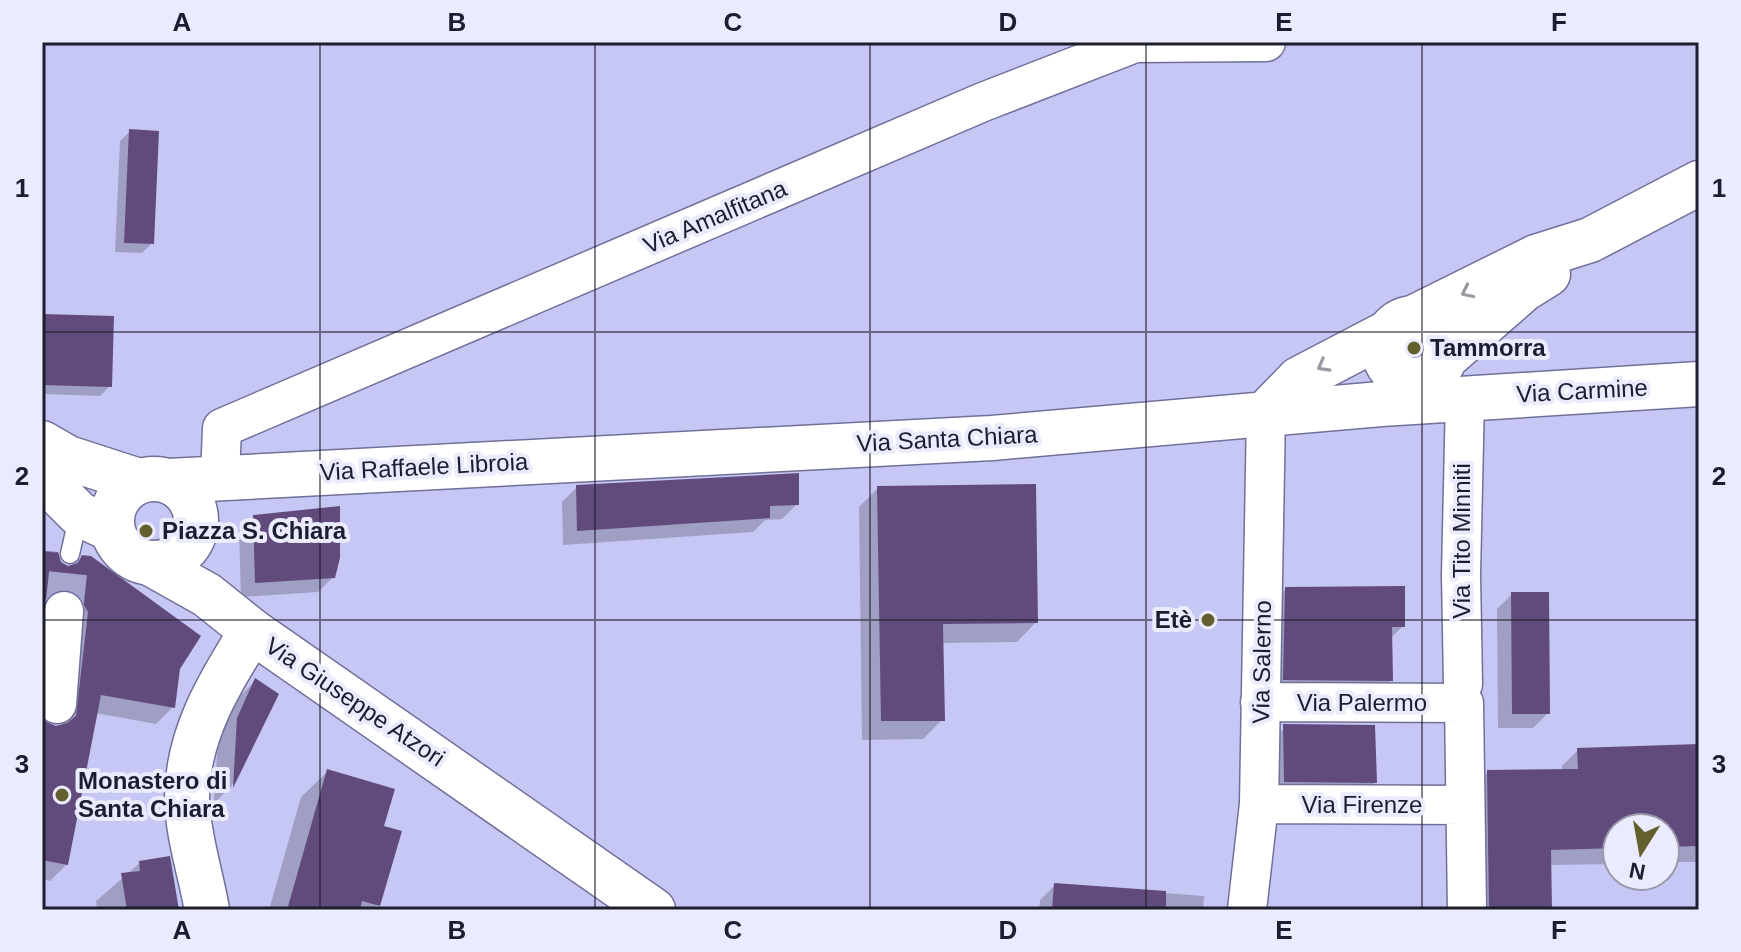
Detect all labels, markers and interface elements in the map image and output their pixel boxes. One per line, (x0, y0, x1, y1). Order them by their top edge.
text: A (173, 7, 192, 37)
text: B (448, 7, 466, 37)
text: C (724, 7, 743, 37)
text: D (999, 7, 1017, 37)
text: E (1275, 7, 1293, 37)
text: F (1551, 7, 1567, 37)
text: 1 (15, 173, 29, 203)
text: 1 (1712, 173, 1726, 203)
street label: Via Amalfitana (639, 174, 791, 259)
one-way arrow (1461, 282, 1476, 298)
place label: Tammorra (1430, 334, 1546, 361)
marker: Tammorra (1405, 339, 1423, 357)
one-way arrow (1316, 356, 1331, 371)
street label: Via Carmine (1516, 374, 1648, 407)
street label: Via Santa Chiara (856, 420, 1039, 457)
street label: Via Raffaele Libroia (319, 448, 529, 485)
text: 2 (15, 461, 29, 491)
text: 2 (1712, 461, 1726, 491)
street label: Via Tito Minniti (1448, 463, 1475, 619)
place label: Piazza S. Chiara (162, 517, 347, 544)
marker: Piazza S. Chiara (137, 522, 155, 540)
street label: Via Salerno (1247, 600, 1276, 724)
place label: Etè (1155, 606, 1192, 633)
marker: Etè (1199, 611, 1217, 629)
street label: Via Giuseppe Atzori (261, 632, 450, 772)
street label: Via Palermo (1297, 689, 1427, 716)
text: 3 (15, 749, 29, 779)
text: 3 (1712, 749, 1726, 779)
place label: Monastero di Santa Chiara (78, 767, 227, 822)
marker: Monastero di Santa Chiara (53, 786, 71, 804)
street label: Via Firenze (1302, 791, 1422, 818)
north arrow (1601, 812, 1681, 892)
text: N (1627, 857, 1647, 885)
text: A (173, 915, 192, 945)
text: B (448, 915, 466, 945)
text: C (724, 915, 743, 945)
text: D (999, 915, 1017, 945)
text: E (1275, 915, 1293, 945)
text: F (1551, 915, 1567, 945)

